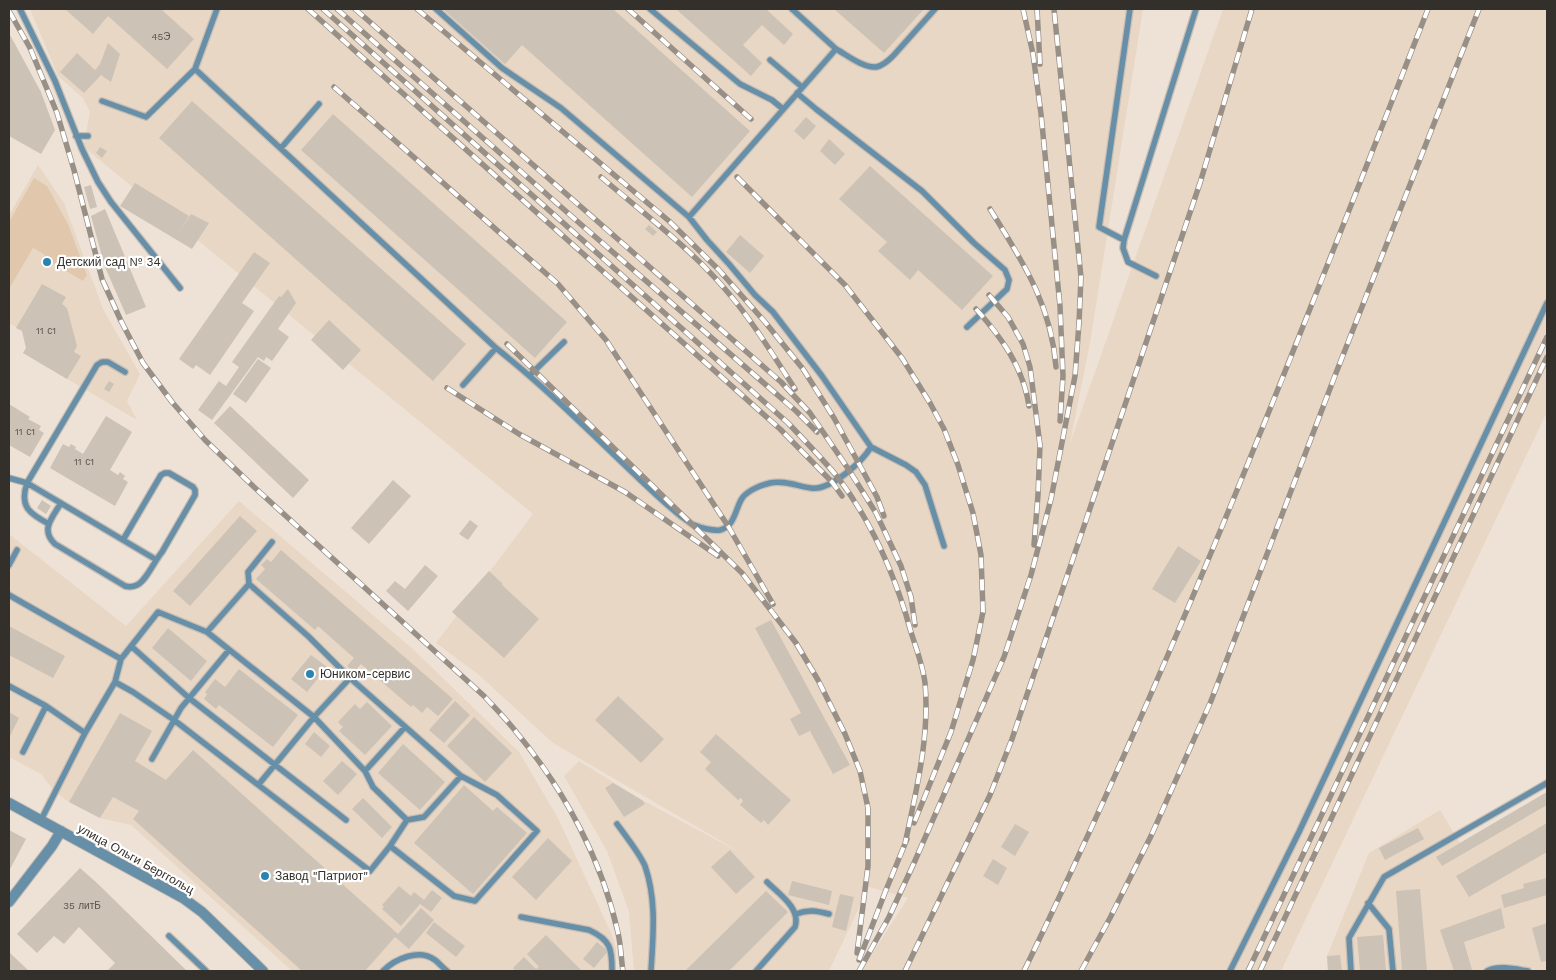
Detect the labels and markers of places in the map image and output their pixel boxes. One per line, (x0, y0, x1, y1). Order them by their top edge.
place label: Детский сад № 34 (57, 255, 161, 269)
marker: Детский сад № 34 (41, 256, 53, 268)
place label: Юником-сервис (320, 667, 410, 681)
marker: Юником-сервис (304, 668, 316, 680)
place label: Завод "Патриот" (275, 869, 368, 883)
marker: Завод "Патриот" (259, 870, 271, 882)

